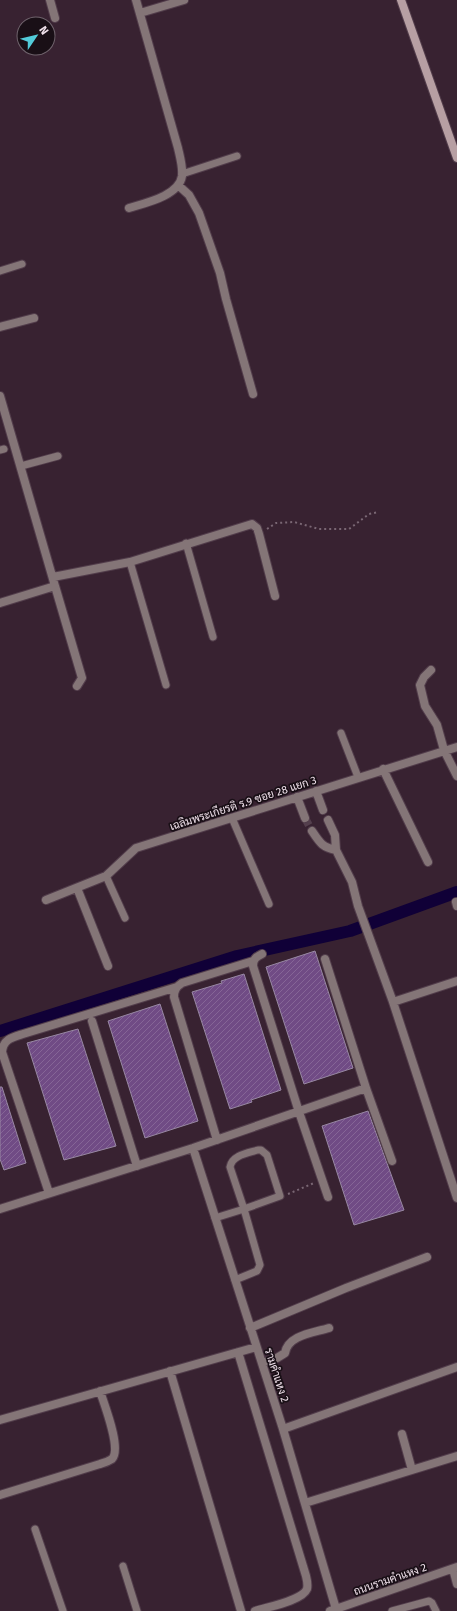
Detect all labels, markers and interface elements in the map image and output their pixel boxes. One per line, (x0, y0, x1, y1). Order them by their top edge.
north arrow (16, 16, 56, 56)
text: N (36, 24, 51, 37)
street label: เฉลิมพระเกียรติ ร.9 ซอย 28 แยก 3 (168, 772, 318, 833)
street label: รามคำแหง 2 (262, 1346, 292, 1404)
street label: ถนนรามคำแหง 2 (352, 1560, 428, 1598)

